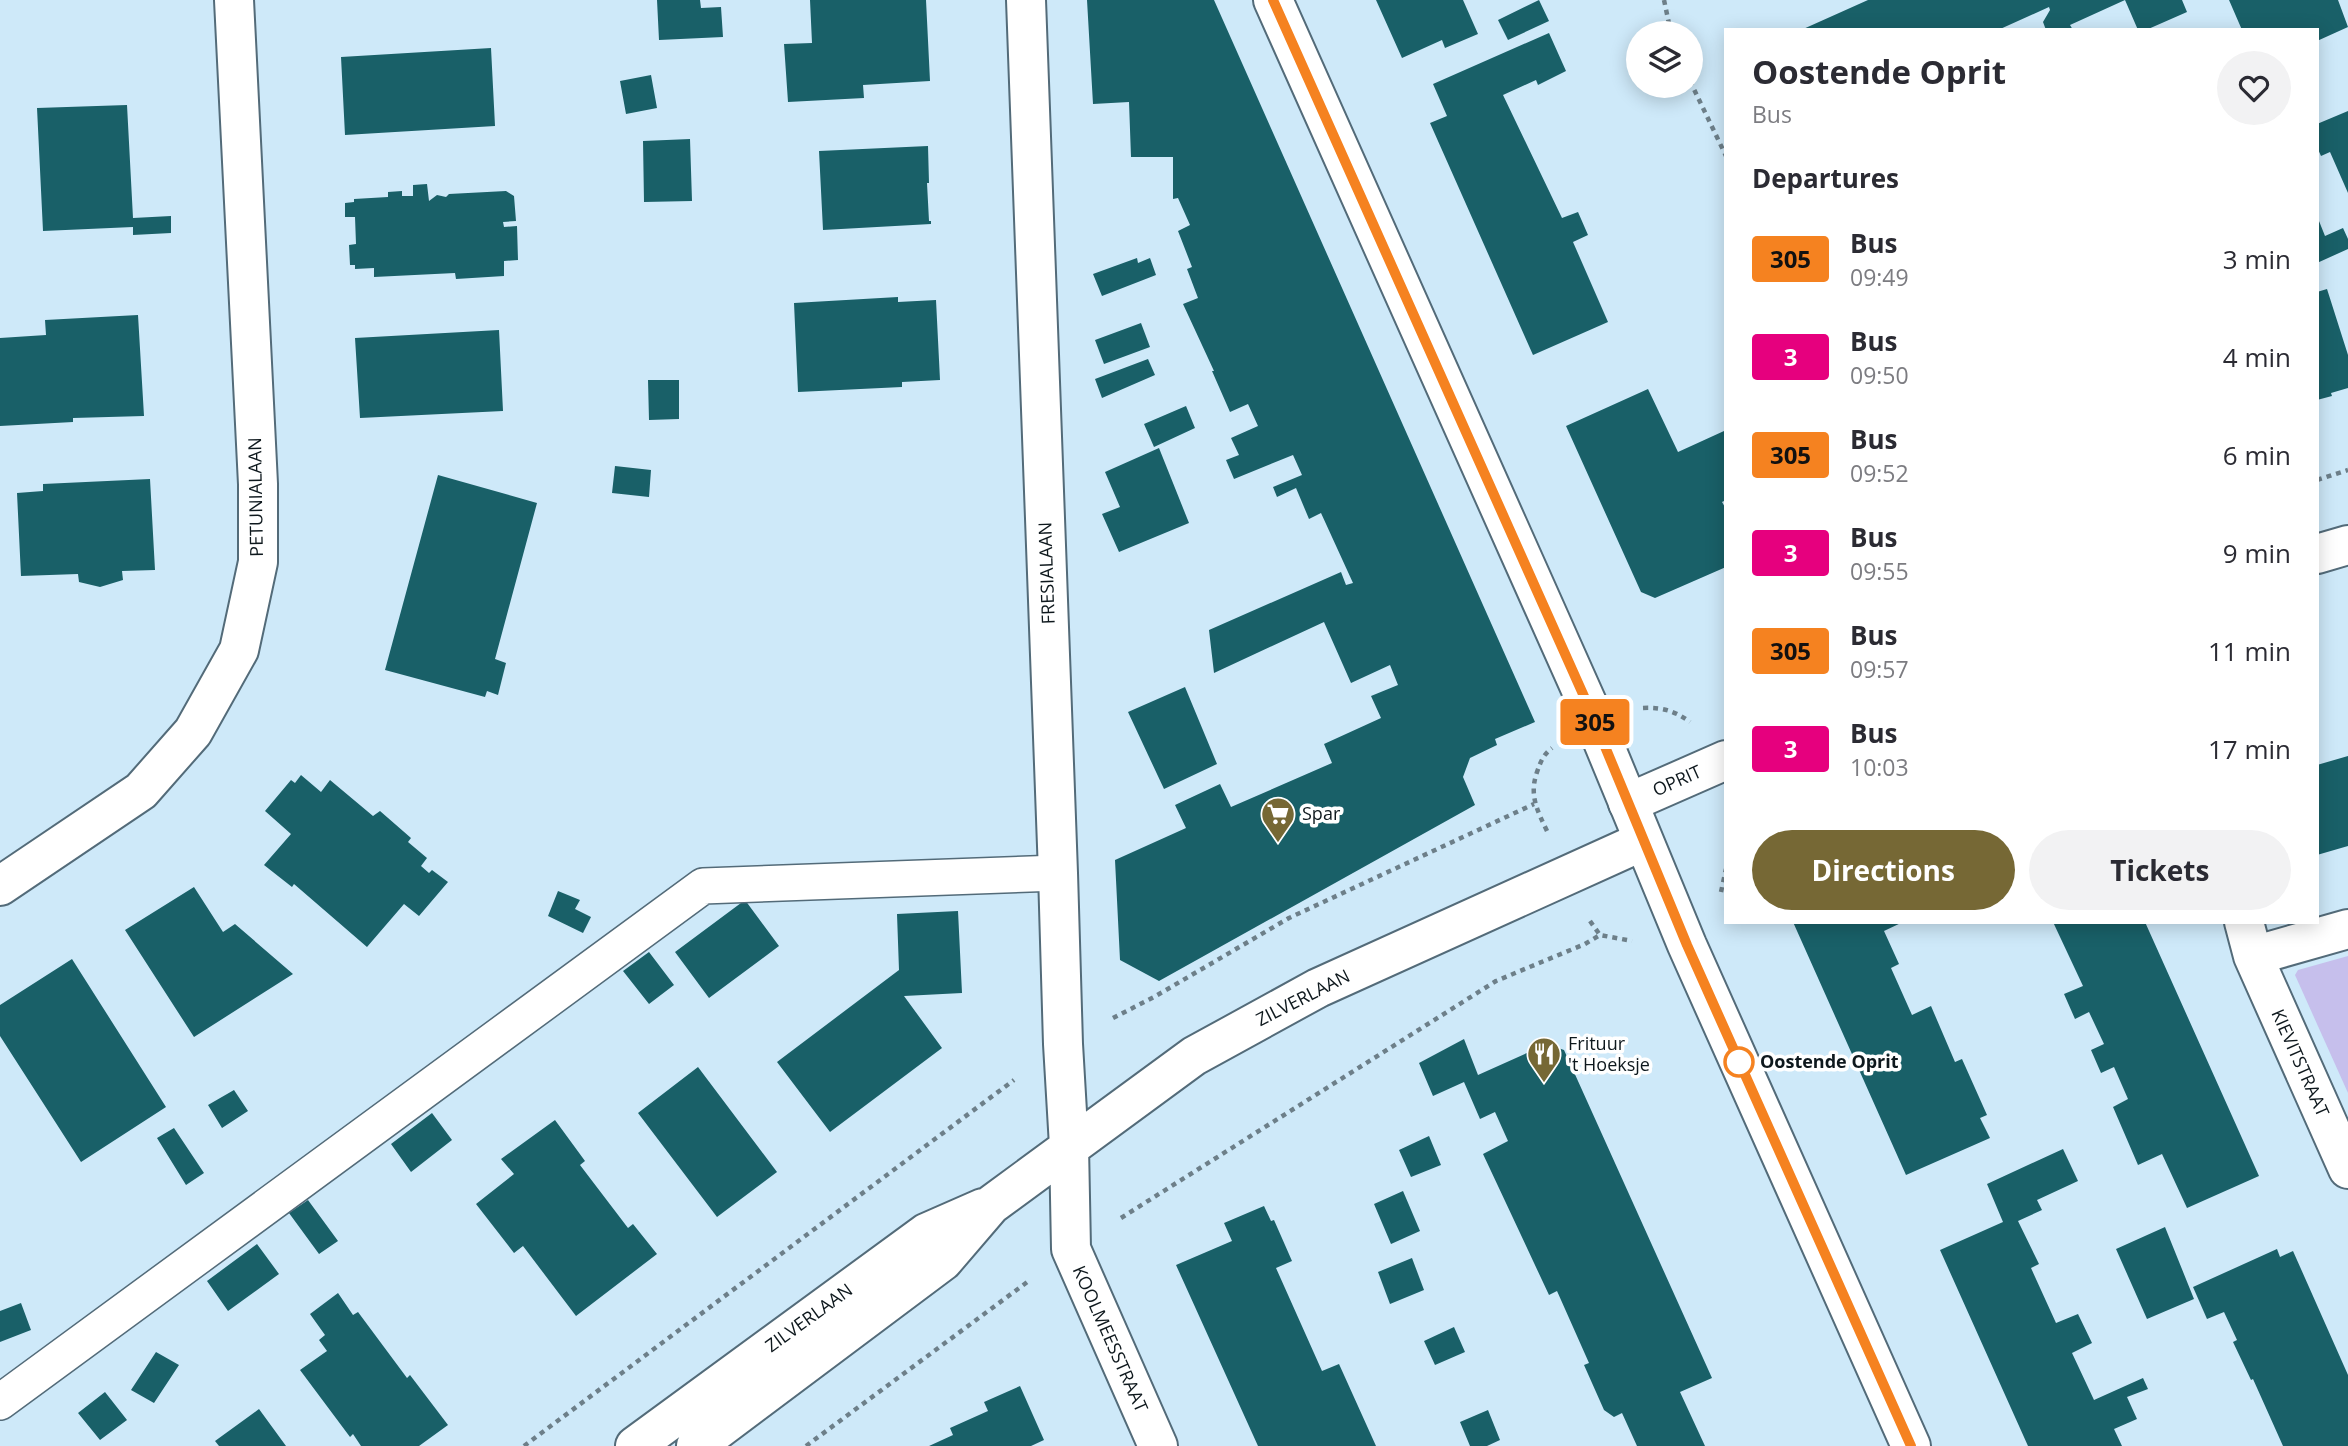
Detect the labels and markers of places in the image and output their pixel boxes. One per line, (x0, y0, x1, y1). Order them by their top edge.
supermarket icon: Spar (1259, 795, 1297, 844)
place label: Spar (1302, 801, 1341, 825)
place label: Frituur 't Hoeksje (1568, 1031, 1650, 1076)
restaurant icon: Frituur 't Hoeksje (1525, 1035, 1563, 1084)
marker: Oostende Oprit (1724, 1047, 1754, 1077)
place label: Oostende Oprit (1760, 1049, 1899, 1073)

